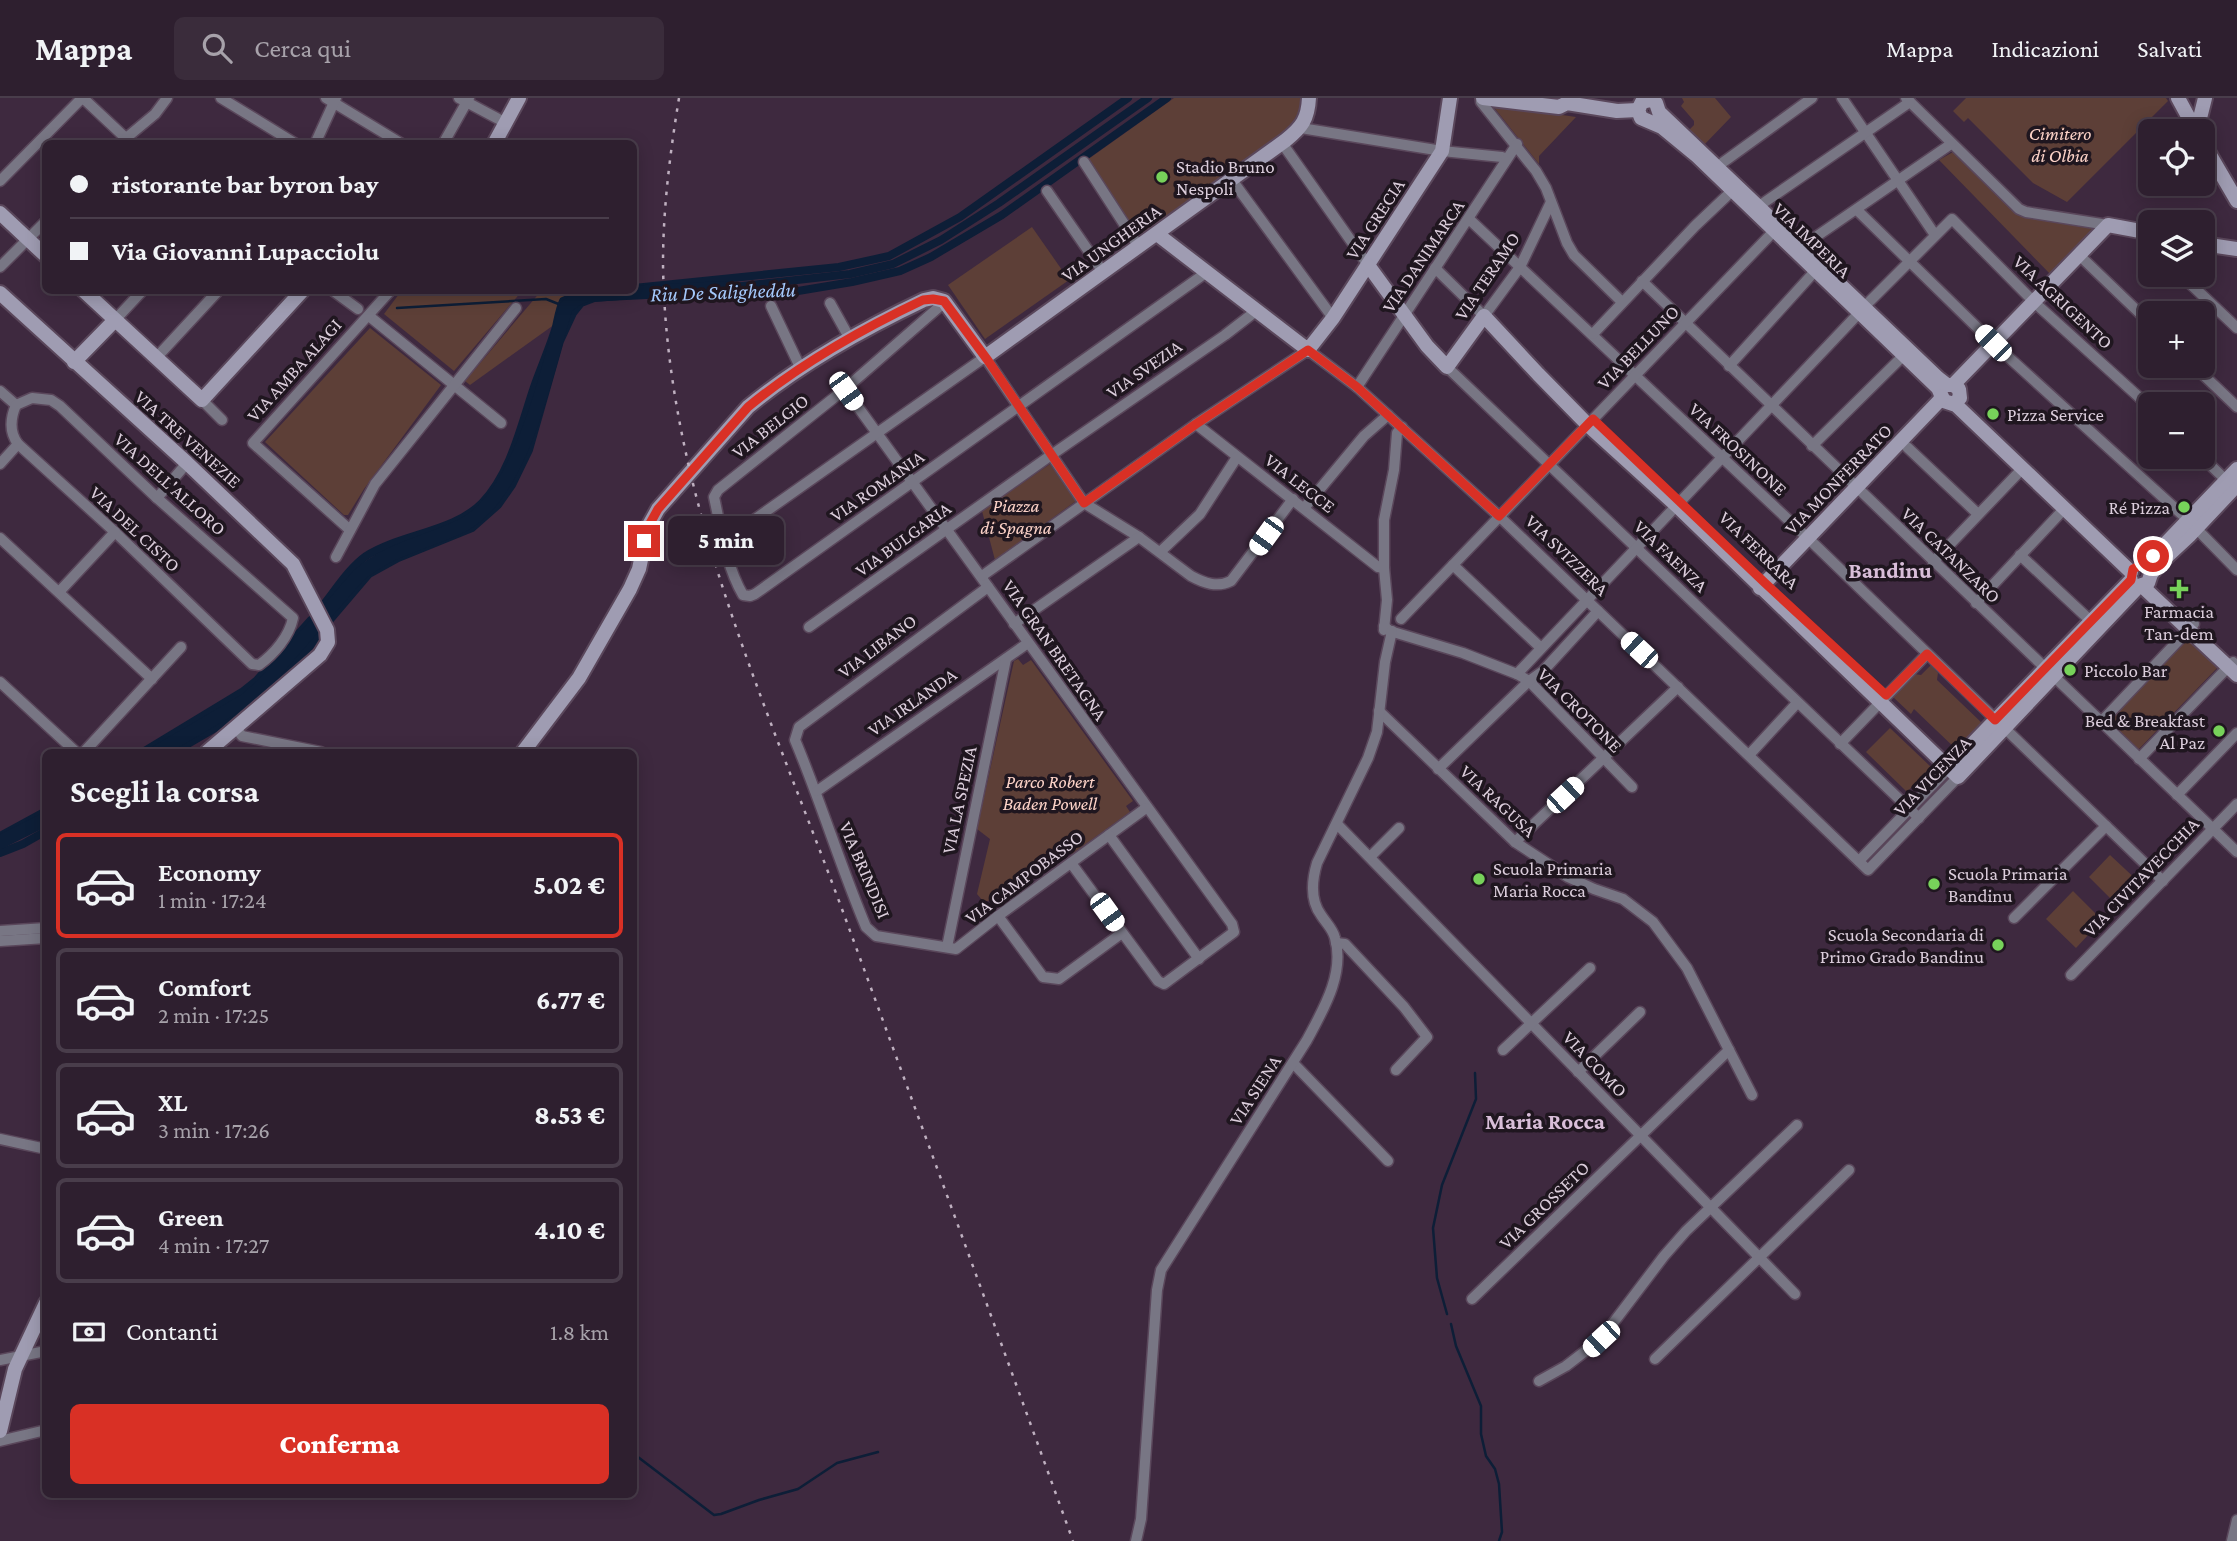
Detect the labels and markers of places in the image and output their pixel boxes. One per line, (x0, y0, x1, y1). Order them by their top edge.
place label: Stadio Bruno Nespoli (1176, 156, 1275, 199)
marker: Stadio Bruno Nespoli (1154, 169, 1170, 185)
place label: Pizza Service (2007, 404, 2104, 425)
marker: Pizza Service (1985, 406, 2001, 422)
place label: Ré Pizza (2108, 497, 2170, 518)
marker: Ré Pizza (2176, 499, 2192, 515)
marker: Farmacia Tan-dem (2171, 581, 2187, 597)
place label: Farmacia Tan-dem (2144, 601, 2214, 644)
place label: Piccolo Bar (2084, 660, 2168, 681)
marker: Piccolo Bar (2062, 662, 2078, 678)
place label: Bed & Breakfast Al Paz (2085, 710, 2206, 753)
marker: Bed & Breakfast Al Paz (2211, 723, 2227, 739)
place label: Scuola Primaria Maria Rocca (1493, 858, 1613, 901)
place label: Scuola Primaria Bandinu (1948, 863, 2068, 906)
marker: Scuola Primaria Maria Rocca (1471, 871, 1487, 887)
marker: Scuola Primaria Bandinu (1926, 876, 1942, 892)
place label: Scuola Secondaria di Primo Grado Bandinu (1820, 924, 1984, 967)
marker: Scuola Secondaria di Primo Grado Bandinu (1990, 937, 2006, 953)

